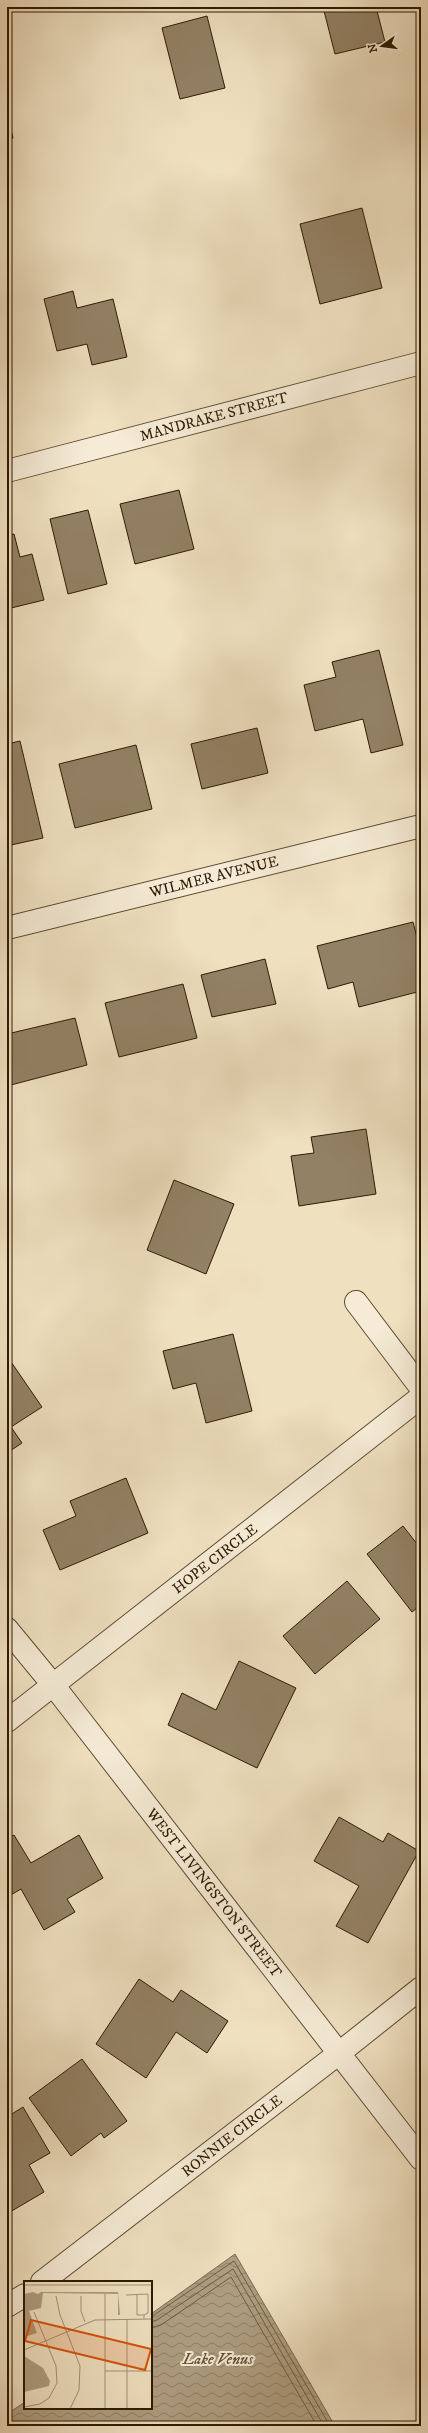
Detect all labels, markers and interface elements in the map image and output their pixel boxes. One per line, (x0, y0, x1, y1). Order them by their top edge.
north arrow (362, 26, 402, 66)
text: N (365, 42, 381, 54)
street label: MANDRAKE STREET (138, 388, 291, 446)
street label: WILMER AVENUE (147, 852, 281, 902)
street label: HOPE CIRCLE (169, 1520, 262, 1598)
street label: WEST LIVINGSTON STREET (142, 1804, 286, 1982)
street label: RONNIE CIRCLE (178, 2091, 286, 2181)
inset map (24, 2281, 152, 2409)
water label: Lake Venus (182, 2349, 254, 2369)

